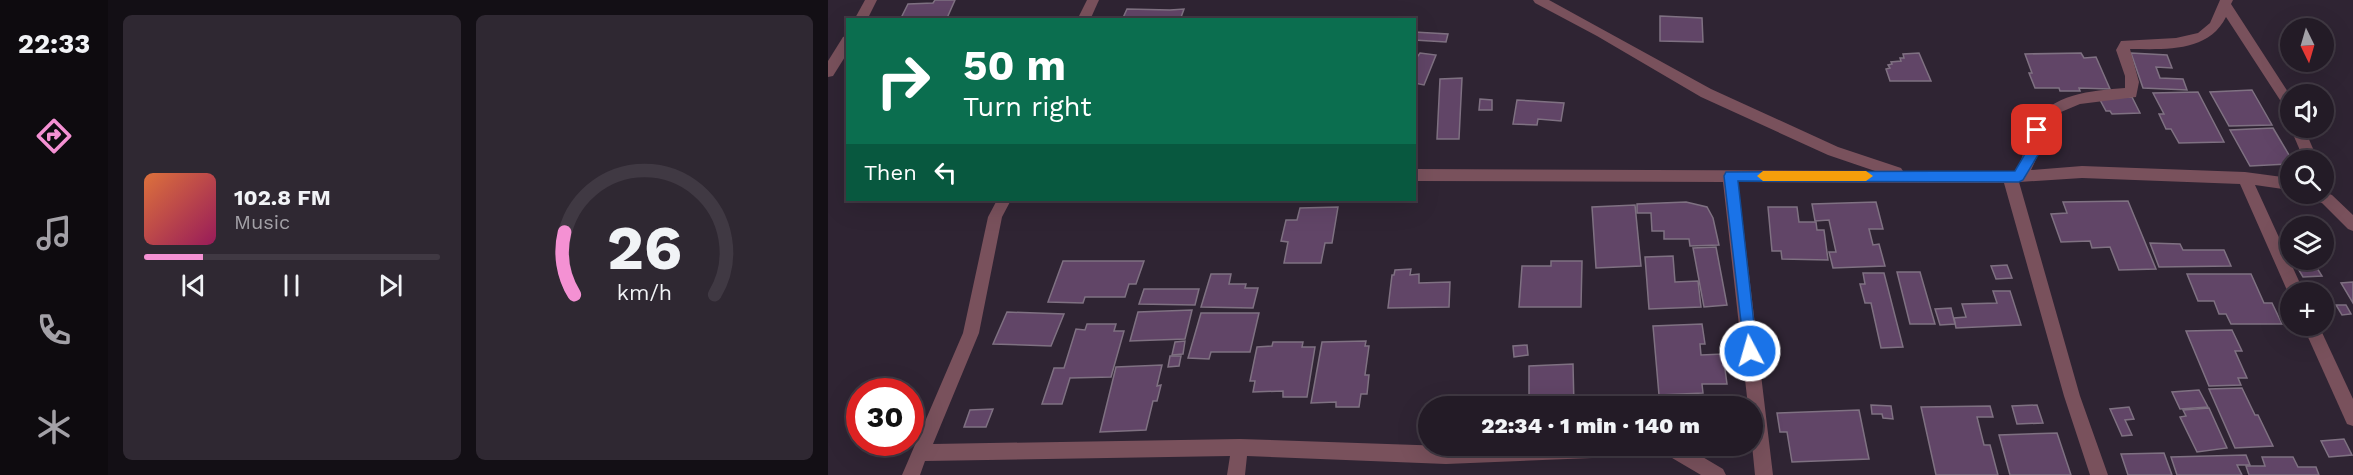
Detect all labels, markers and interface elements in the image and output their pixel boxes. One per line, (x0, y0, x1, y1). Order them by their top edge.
north arrow (2280, 18, 2334, 72)
map controls (2280, 18, 2334, 336)
text: 22:33 (18, 28, 90, 60)
text: 50 m (963, 41, 1066, 90)
icon: right (864, 42, 942, 120)
button: sound (2280, 84, 2334, 138)
text: Turn right (963, 91, 1092, 123)
pin (2011, 104, 2062, 155)
icon: arrive (2020, 113, 2053, 146)
icon: directions (33, 115, 75, 157)
button: search (2280, 150, 2334, 204)
icon: left (929, 156, 962, 189)
text: Then (864, 160, 917, 185)
text: 102.8 FM (234, 185, 331, 210)
text: Music (234, 210, 290, 234)
text: 26 (606, 211, 682, 284)
icon: music (33, 212, 75, 254)
button: layers (2280, 216, 2334, 270)
icon: previous (177, 269, 210, 302)
icon: pause (275, 269, 308, 302)
icon: next (374, 269, 407, 302)
text: km/h (617, 280, 672, 305)
button: + (2280, 282, 2334, 336)
icon: phone (33, 309, 75, 351)
position arrow (1718, 319, 1782, 383)
speed limit sign: 30 (846, 378, 924, 456)
icon: climate (33, 406, 75, 448)
text: 22:34 · 1 min · 140 m (1481, 413, 1700, 438)

